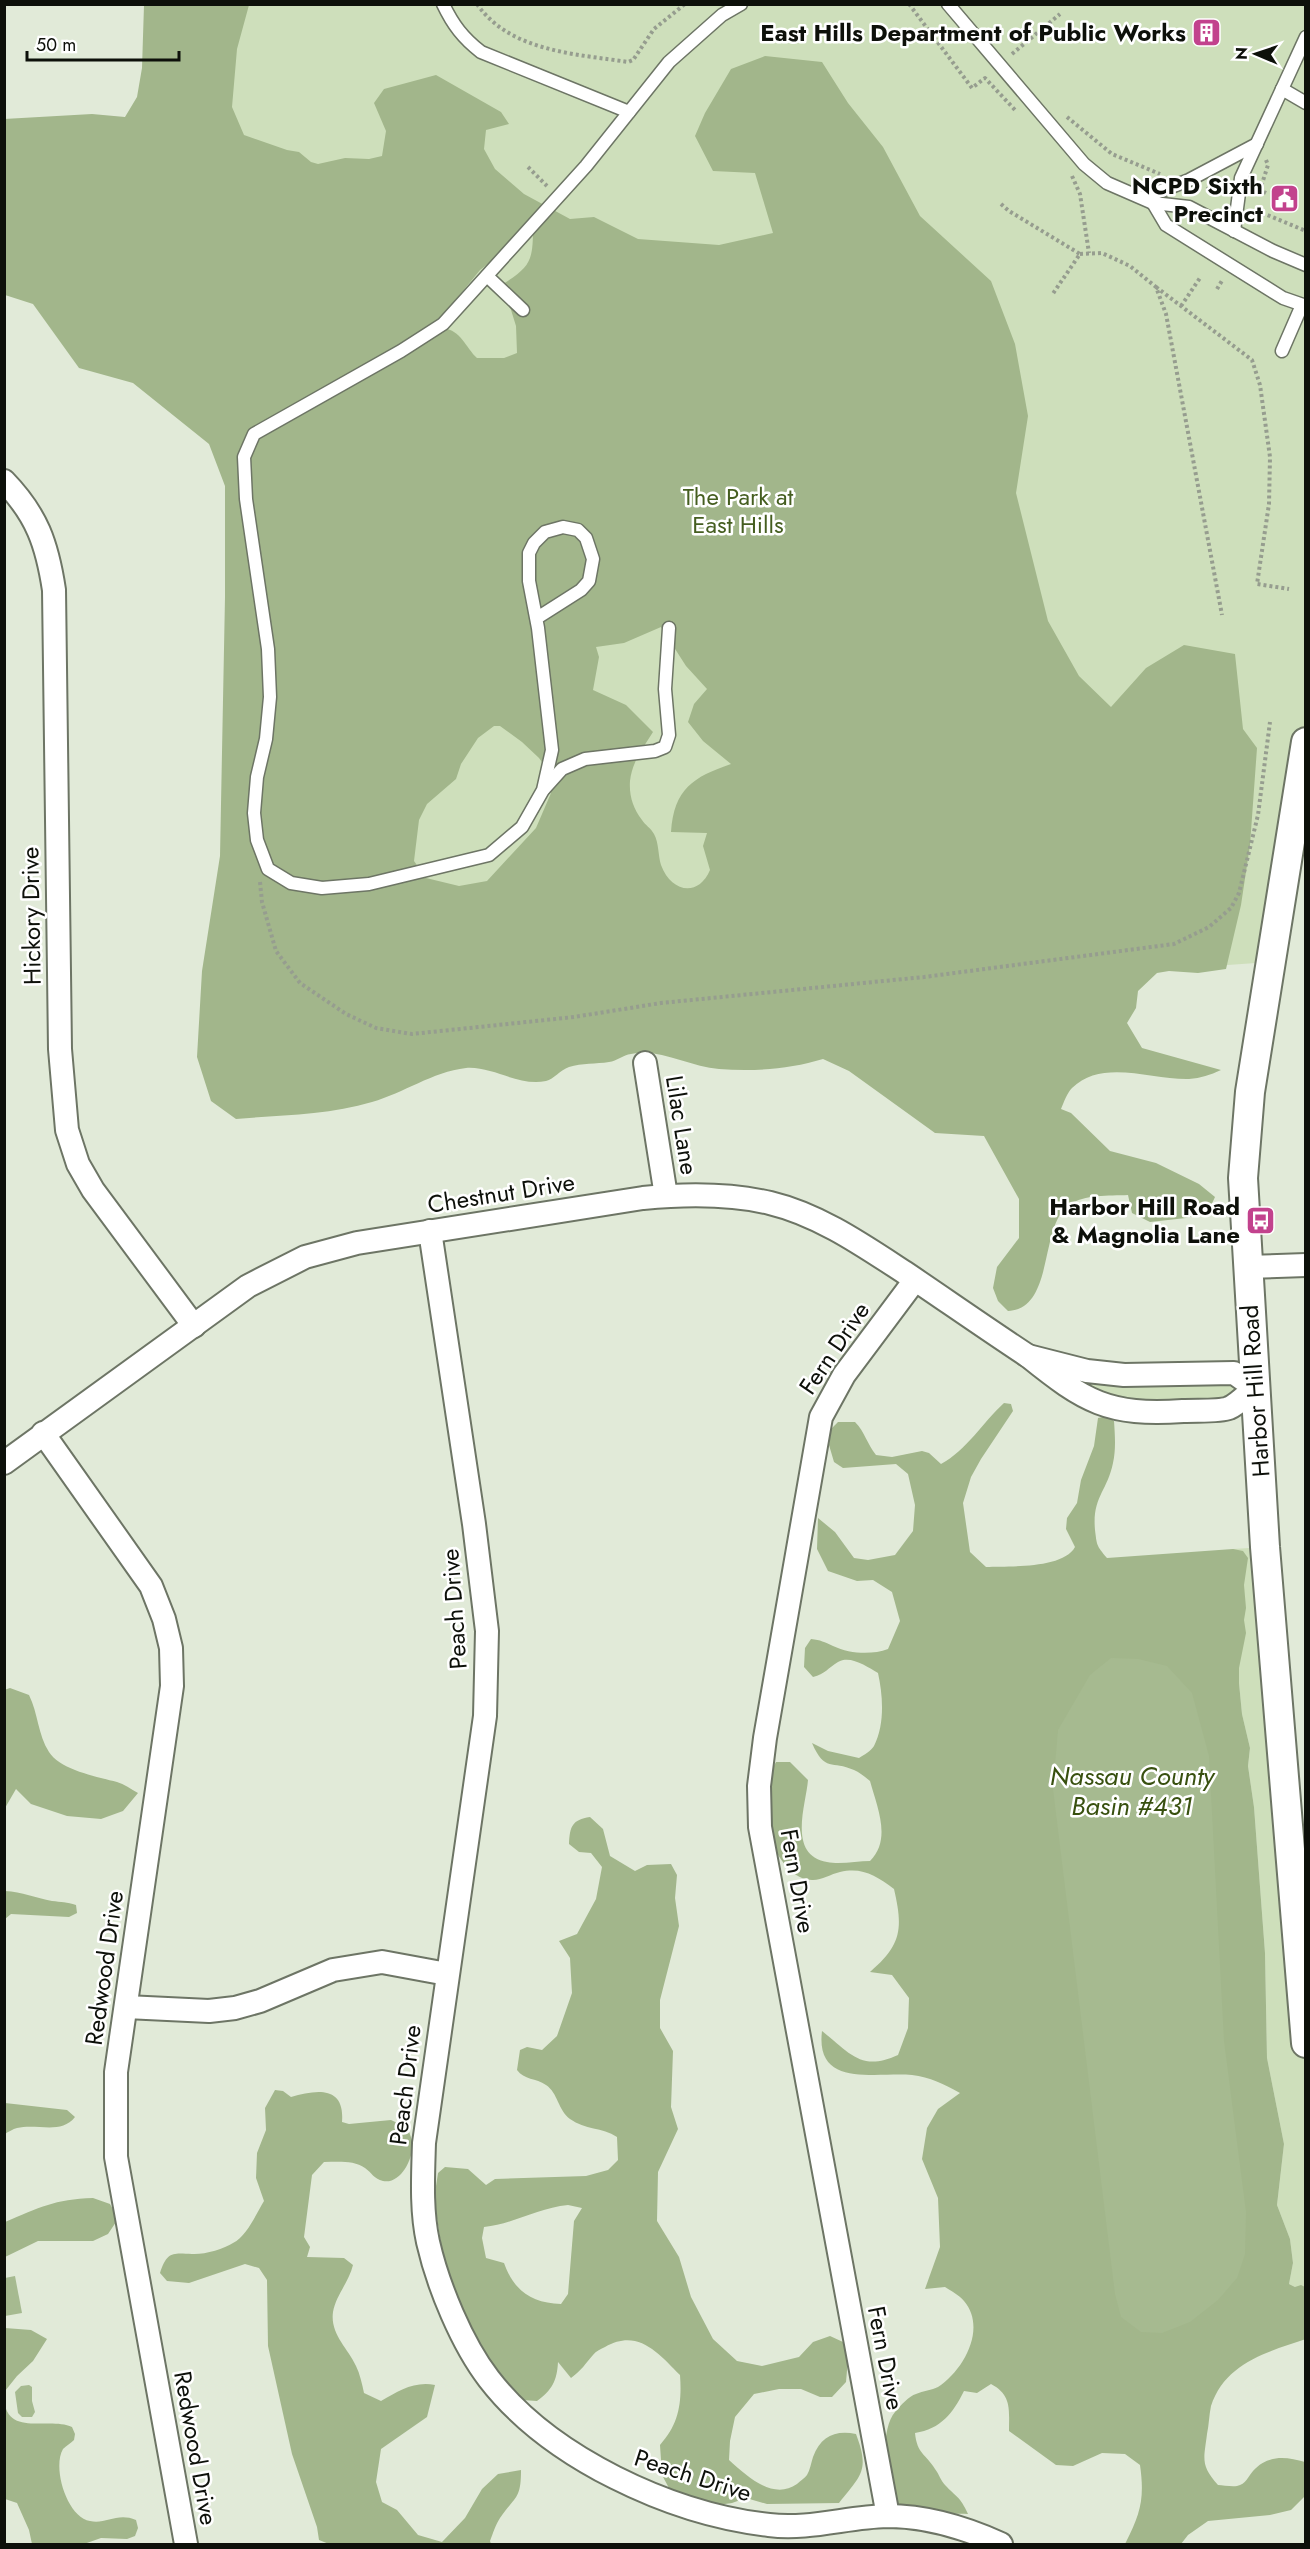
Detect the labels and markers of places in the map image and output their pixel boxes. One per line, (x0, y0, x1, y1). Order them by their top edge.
place label: East Hills Department of Public Works (760, 15, 1186, 50)
building icon: East Hills Department of Public Works (1191, 16, 1223, 48)
place label: NCPD Sixth Precinct (1132, 168, 1263, 231)
public building icon: NCPD Sixth Precinct (1268, 183, 1300, 215)
place label: Harbor Hill Road & Magnolia Lane (1049, 1189, 1240, 1252)
bus stop icon: Harbor Hill Road & Magnolia Lane (1245, 1204, 1277, 1236)

